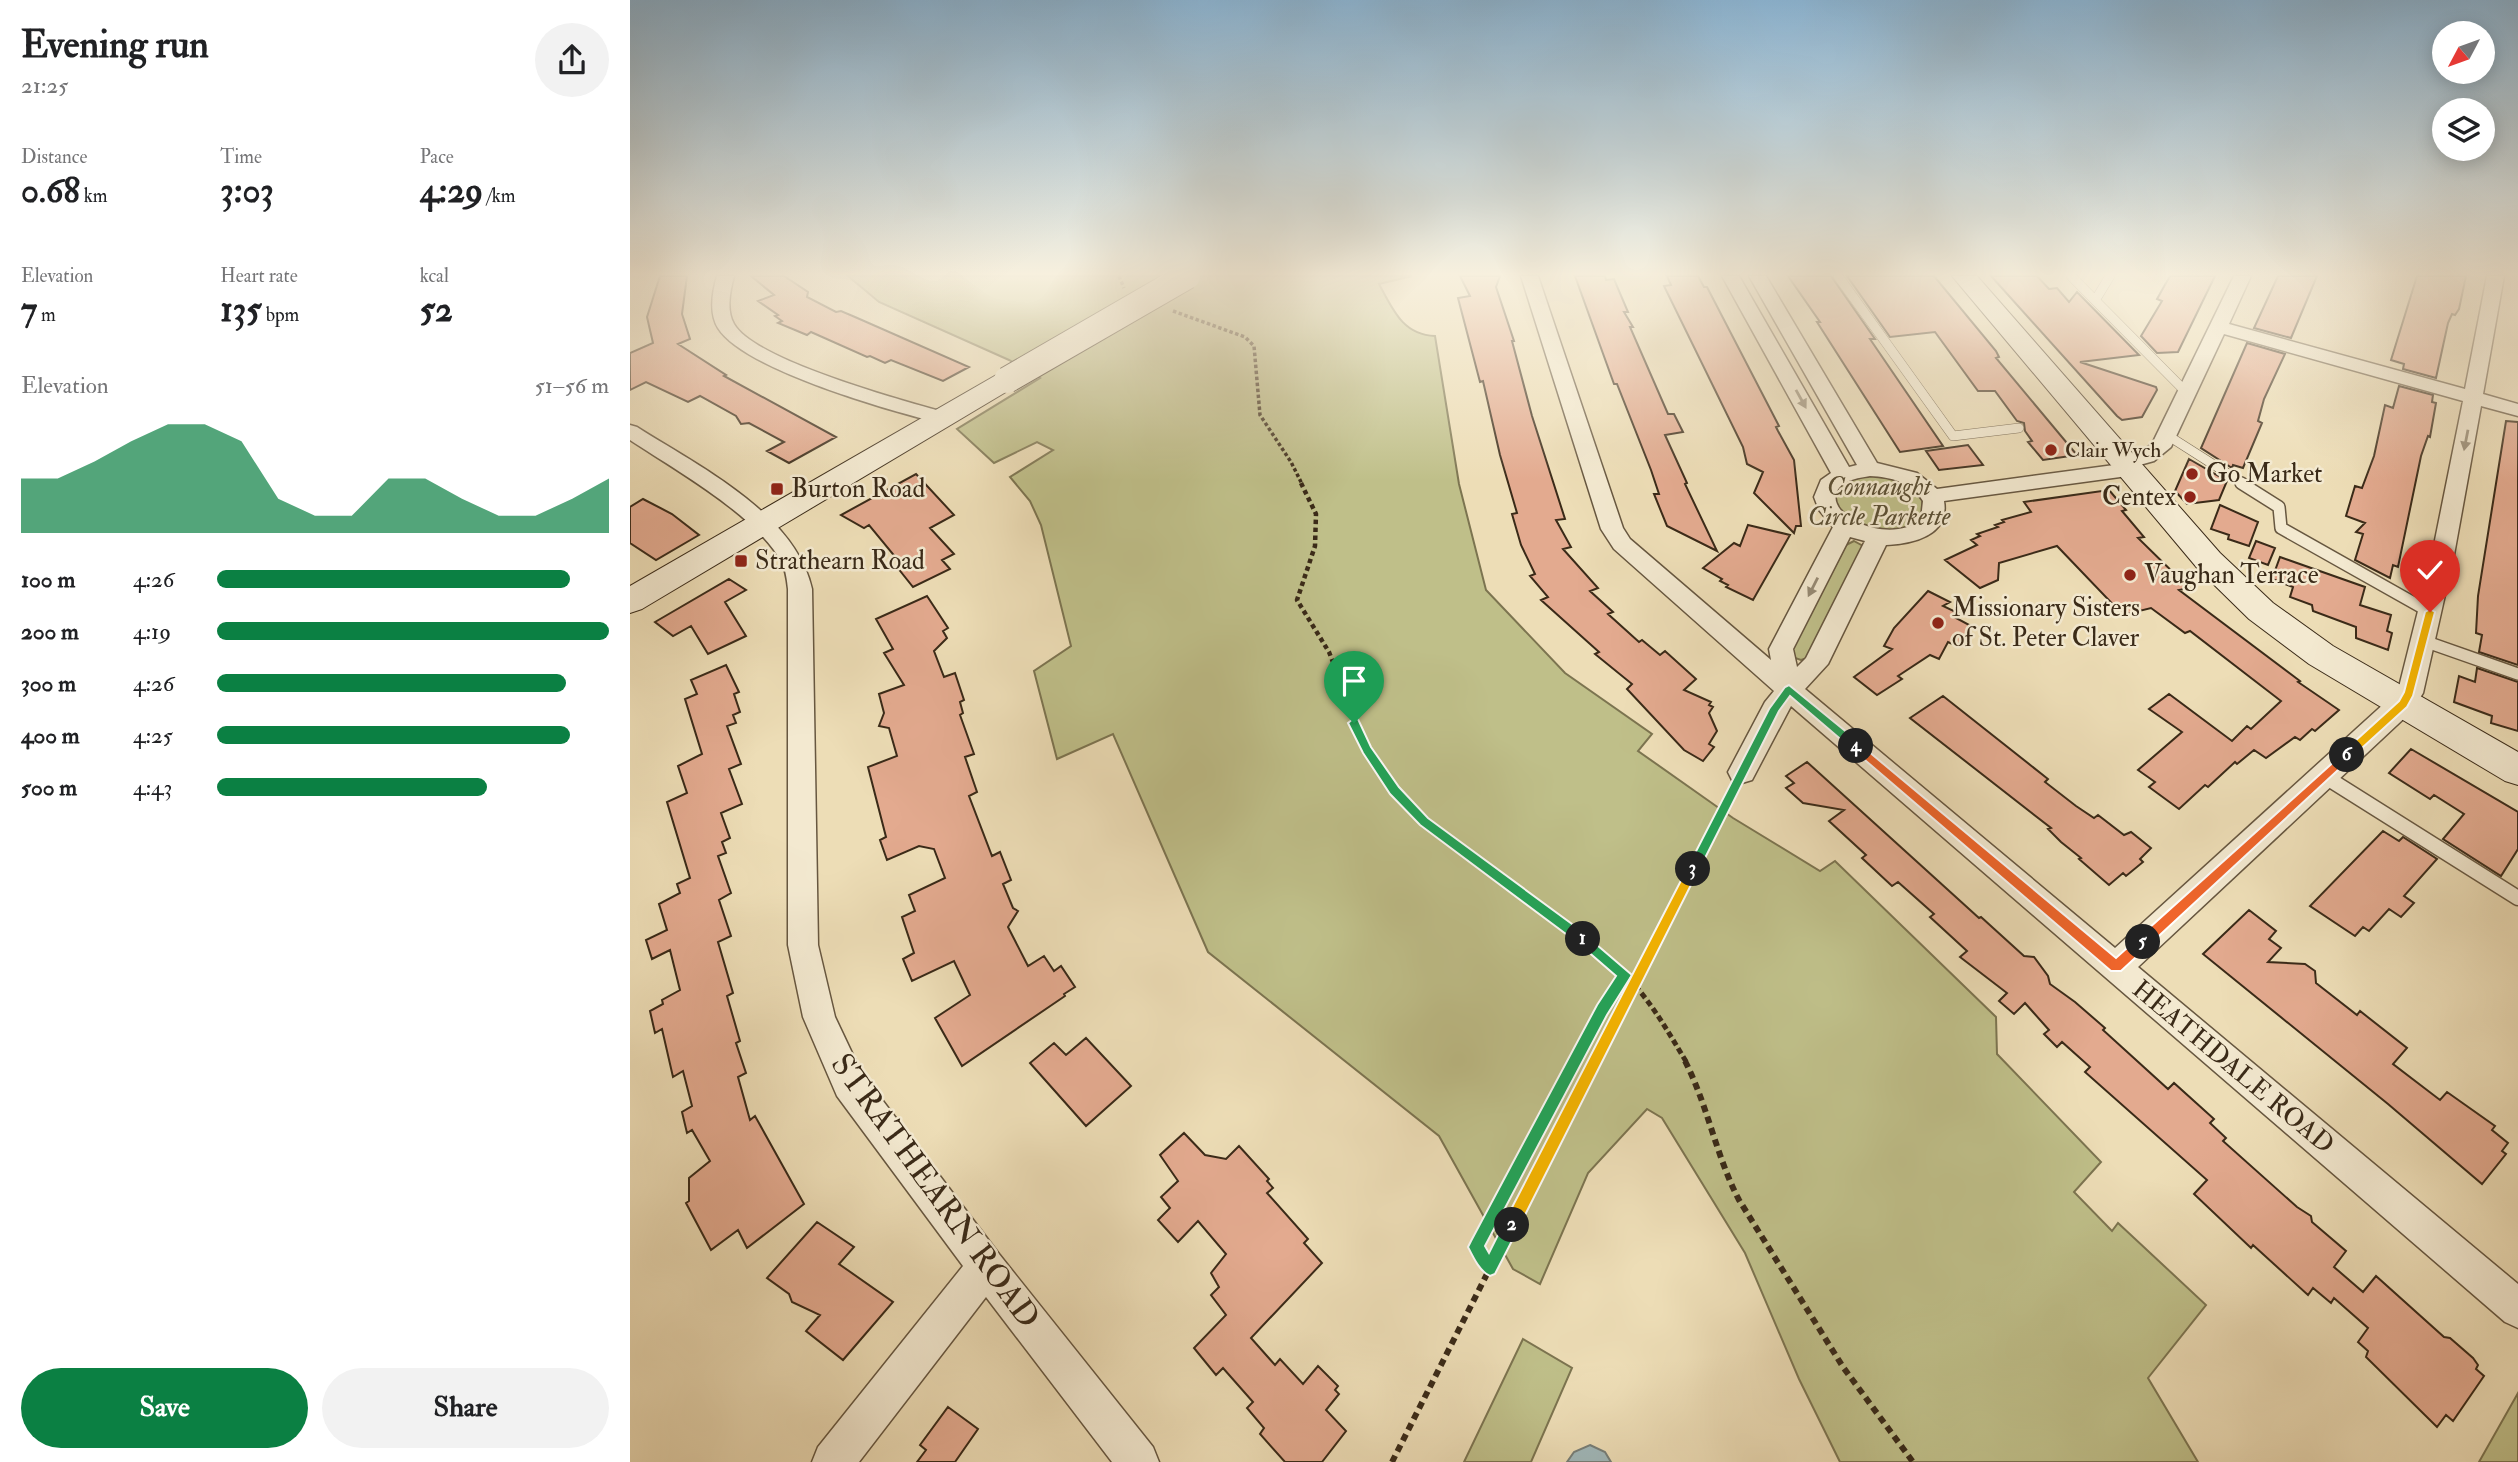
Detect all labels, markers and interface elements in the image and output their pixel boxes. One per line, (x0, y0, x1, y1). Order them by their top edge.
text: Evening run (21, 21, 209, 69)
north arrow (2432, 21, 2496, 84)
map controls (2432, 21, 2495, 161)
button: share (535, 23, 609, 97)
text: 21:25 (21, 71, 68, 100)
button: layers (2432, 98, 2495, 161)
text: Distance (21, 145, 87, 169)
text: Time (220, 145, 262, 169)
text: Pace (420, 145, 454, 169)
text: 0.68 (21, 169, 80, 213)
text: 3:03 (220, 169, 274, 213)
text: 4:29 (420, 169, 483, 213)
text: km (80, 184, 108, 208)
text: /km (483, 184, 516, 208)
text: Elevation (21, 264, 93, 288)
text: Heart rate (220, 264, 298, 288)
text: kcal (420, 264, 449, 288)
text: 7 (21, 288, 37, 332)
text: 135 (220, 288, 262, 332)
text: 52 (420, 288, 453, 332)
text: m (37, 303, 56, 327)
text: bpm (262, 303, 299, 327)
text: Elevation (21, 371, 109, 400)
text: 51–56 m (535, 371, 609, 400)
one-way arrow (1795, 390, 1807, 409)
one-way arrow (2460, 429, 2471, 451)
place label: Clair Wych (2065, 437, 2161, 464)
marker: Clair Wych (2043, 442, 2059, 458)
place label: Go Market (2206, 458, 2322, 490)
marker: Go Market (2184, 466, 2200, 482)
park label: Connaught Circle Parkette (1808, 471, 1951, 533)
place label: Burton Road (791, 473, 925, 505)
marker: Burton Road (769, 481, 785, 497)
place label: Centex (2102, 481, 2176, 513)
marker: Centex (2182, 489, 2198, 505)
pin (2400, 540, 2460, 612)
place label: Strathearn Road (755, 545, 925, 577)
icon: check (2411, 551, 2449, 589)
marker: Strathearn Road (733, 553, 749, 569)
place label: Vaughan Terrace (2144, 559, 2319, 591)
text: 100 m (21, 565, 75, 594)
text: 4:26 (133, 565, 174, 594)
marker: Vaughan Terrace (2122, 567, 2138, 583)
one-way arrow (1808, 577, 1819, 597)
place label: Missionary Sisters of St. Peter Claver (1952, 592, 2140, 654)
marker: Missionary Sisters of St. Peter Claver (1930, 615, 1946, 631)
text: 200 m (21, 617, 79, 646)
text: 4:19 (133, 617, 171, 646)
pin (1324, 651, 1384, 723)
icon: arrive (1335, 662, 1373, 700)
text: 300 m (21, 669, 76, 698)
text: 4:26 (133, 669, 174, 698)
text: 400 m (21, 721, 80, 750)
text: 4:25 (133, 721, 173, 750)
pin: 4 (1838, 728, 1874, 764)
text: 4 (1850, 733, 1861, 757)
pin: 6 (2330, 738, 2364, 772)
text: 6 (2342, 742, 2351, 766)
text: 500 m (21, 773, 77, 802)
text: 4:43 (133, 773, 172, 802)
pin: 3 (1676, 852, 1710, 886)
text: 3 (1689, 856, 1696, 880)
pin: 1 (1566, 922, 1600, 956)
pin: 5 (2126, 925, 2160, 960)
text: 1 (1579, 926, 1586, 950)
text: 5 (2138, 929, 2147, 953)
street label: HEATHDALE ROAD (2126, 973, 2340, 1161)
street label: STRATHEARN ROAD (822, 1046, 1048, 1336)
pin: 2 (1494, 1208, 1530, 1242)
text: 2 (1507, 1212, 1516, 1236)
button: Save (21, 1368, 308, 1448)
button: Share (322, 1368, 609, 1448)

